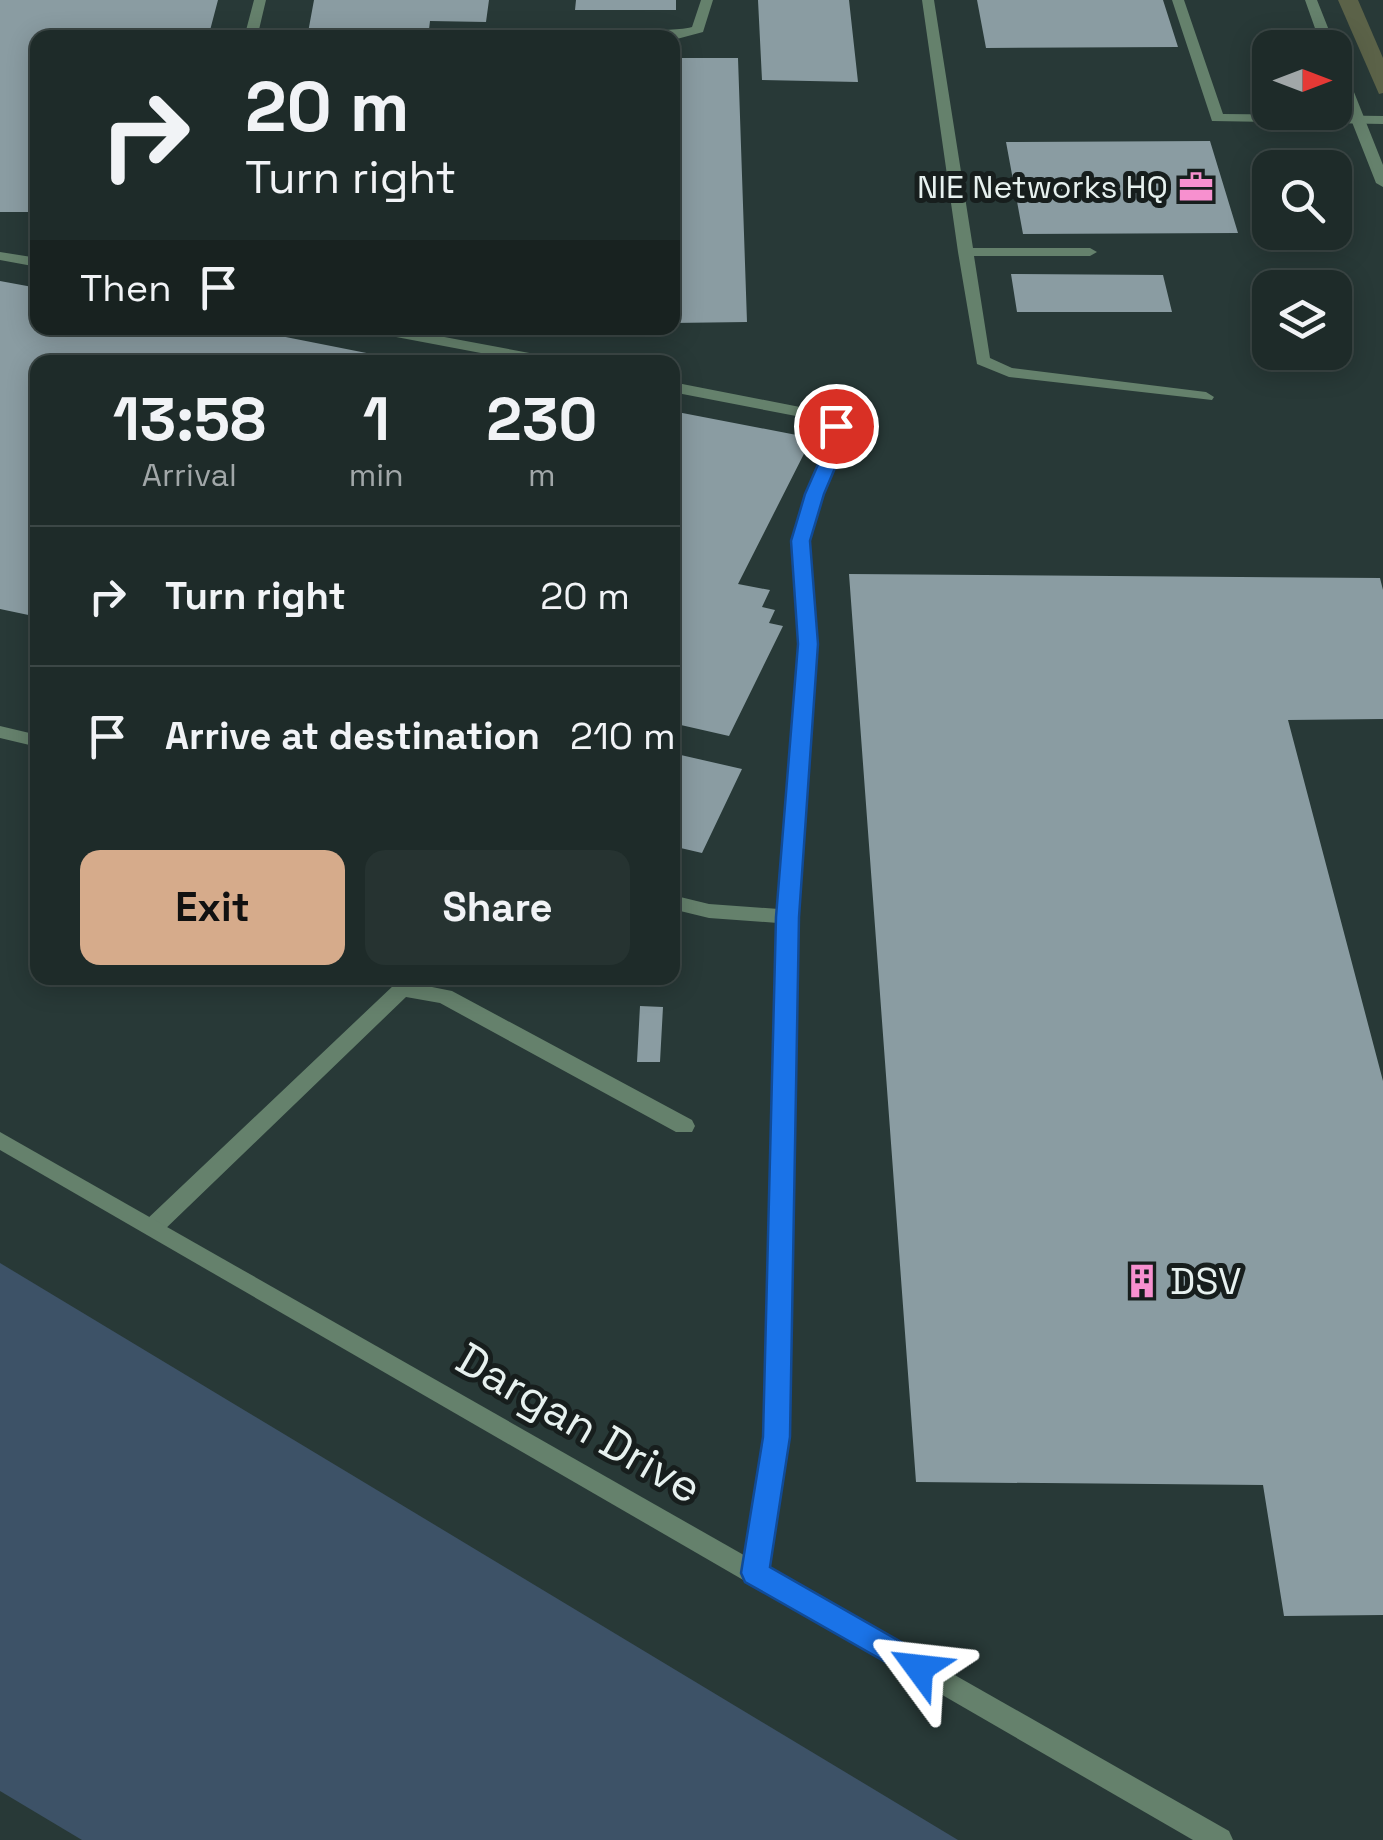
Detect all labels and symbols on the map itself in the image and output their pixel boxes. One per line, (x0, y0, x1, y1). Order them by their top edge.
north arrow (1252, 30, 1352, 130)
place label: NIE Networks HQ (917, 167, 1168, 207)
office icon: NIE Networks HQ (1177, 168, 1215, 206)
pin (794, 384, 879, 469)
place label: DSV (1170, 1257, 1242, 1305)
building icon: DSV (1123, 1262, 1161, 1300)
street label: Dargan Drive (446, 1330, 712, 1516)
position arrow (867, 1616, 971, 1720)

